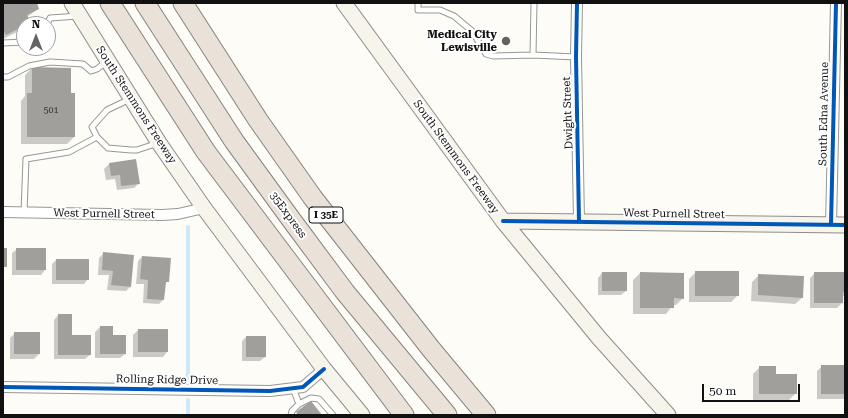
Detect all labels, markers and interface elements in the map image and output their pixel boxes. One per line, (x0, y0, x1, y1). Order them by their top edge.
north arrow (16, 16, 56, 56)
text: N (32, 18, 40, 31)
place label: Medical City Lewisville (427, 28, 497, 54)
marker: Medical City Lewisville (500, 35, 512, 47)
street label: South Stemmons Freeway (93, 44, 179, 166)
street label: South Edna Avenue (816, 62, 832, 166)
street label: Dwight Street (560, 76, 576, 150)
street label: South Stemmons Freeway (410, 98, 502, 216)
house number: 501 (43, 105, 59, 115)
street label: 35Express (267, 189, 309, 241)
street label: West Purnell Street (53, 207, 155, 221)
road number: I 35E (309, 207, 343, 223)
street label: West Purnell Street (623, 207, 725, 221)
street label: Rolling Ridge Drive (116, 373, 218, 387)
scale bar (704, 376, 802, 402)
text: 50 m (709, 384, 736, 398)

